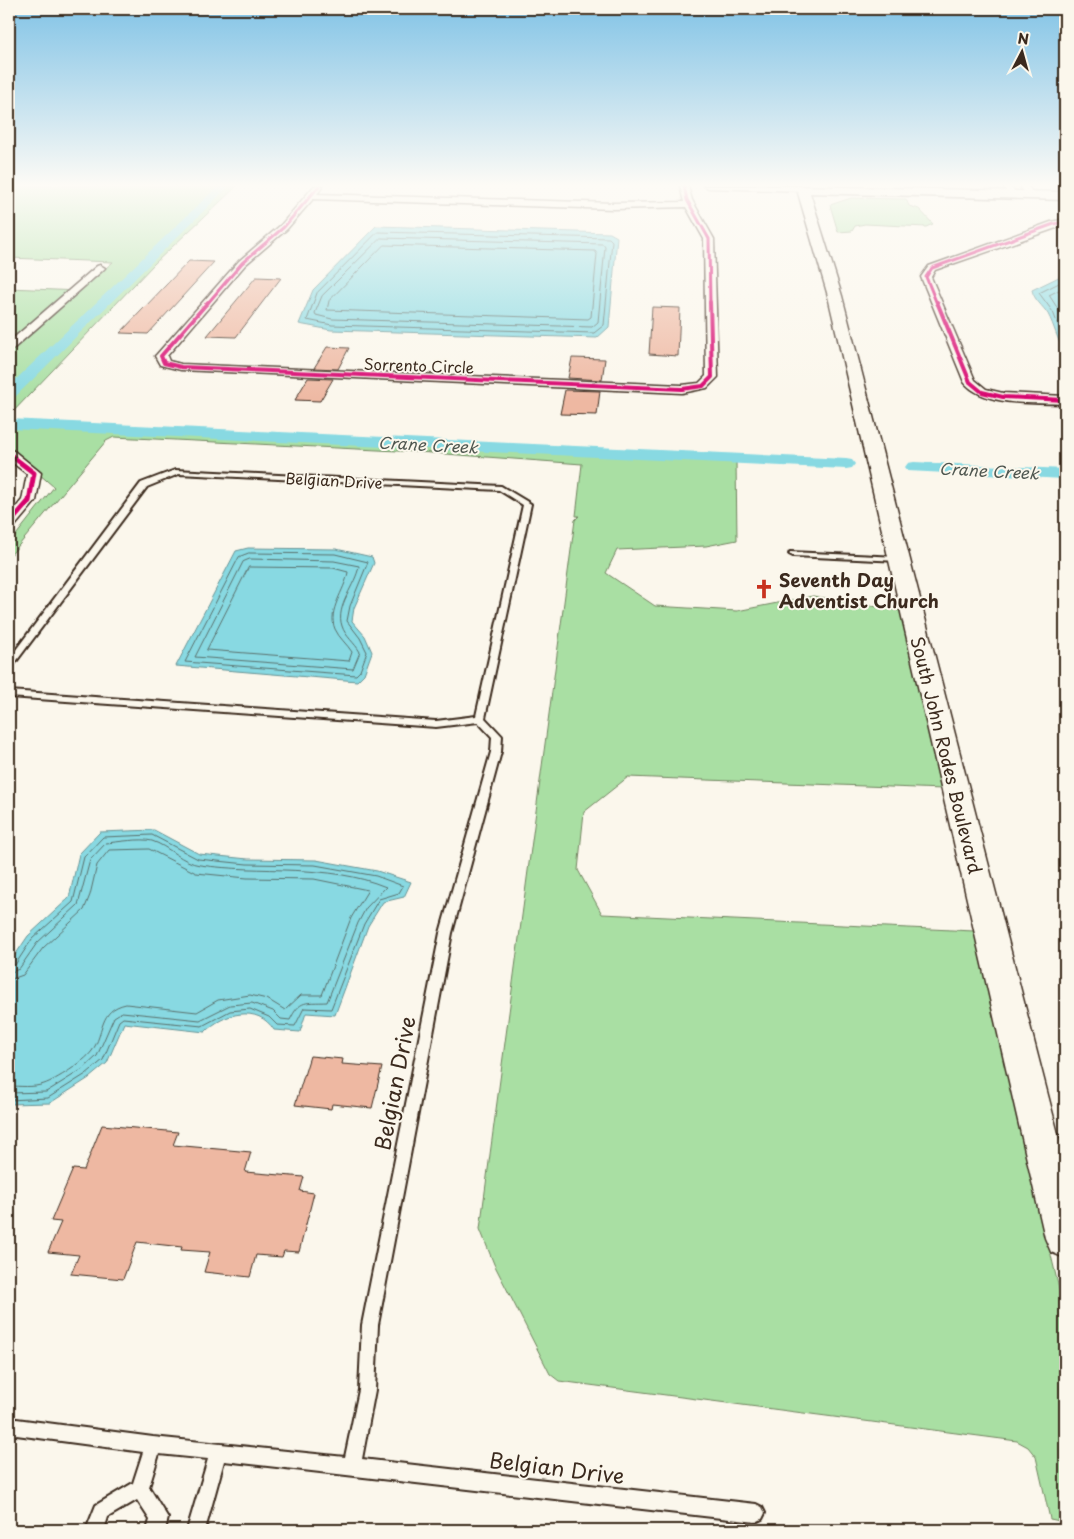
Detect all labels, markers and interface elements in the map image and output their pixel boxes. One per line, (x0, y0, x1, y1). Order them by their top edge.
north arrow (996, 28, 1046, 78)
text: N (1017, 28, 1030, 50)
street label: Sorrento Circle (363, 352, 475, 378)
water label: Crane Creek (378, 429, 480, 459)
water label: Crane Creek (939, 455, 1041, 485)
street label: Belgian Drive (285, 466, 383, 494)
place label: Seventh Day Adventist Church (779, 566, 939, 614)
church icon: Seventh Day Adventist Church (753, 578, 775, 600)
street label: South John Rodes Boulevard (904, 634, 990, 876)
street label: Belgian Drive (365, 1013, 423, 1153)
street label: Belgian Drive (488, 1443, 626, 1491)

